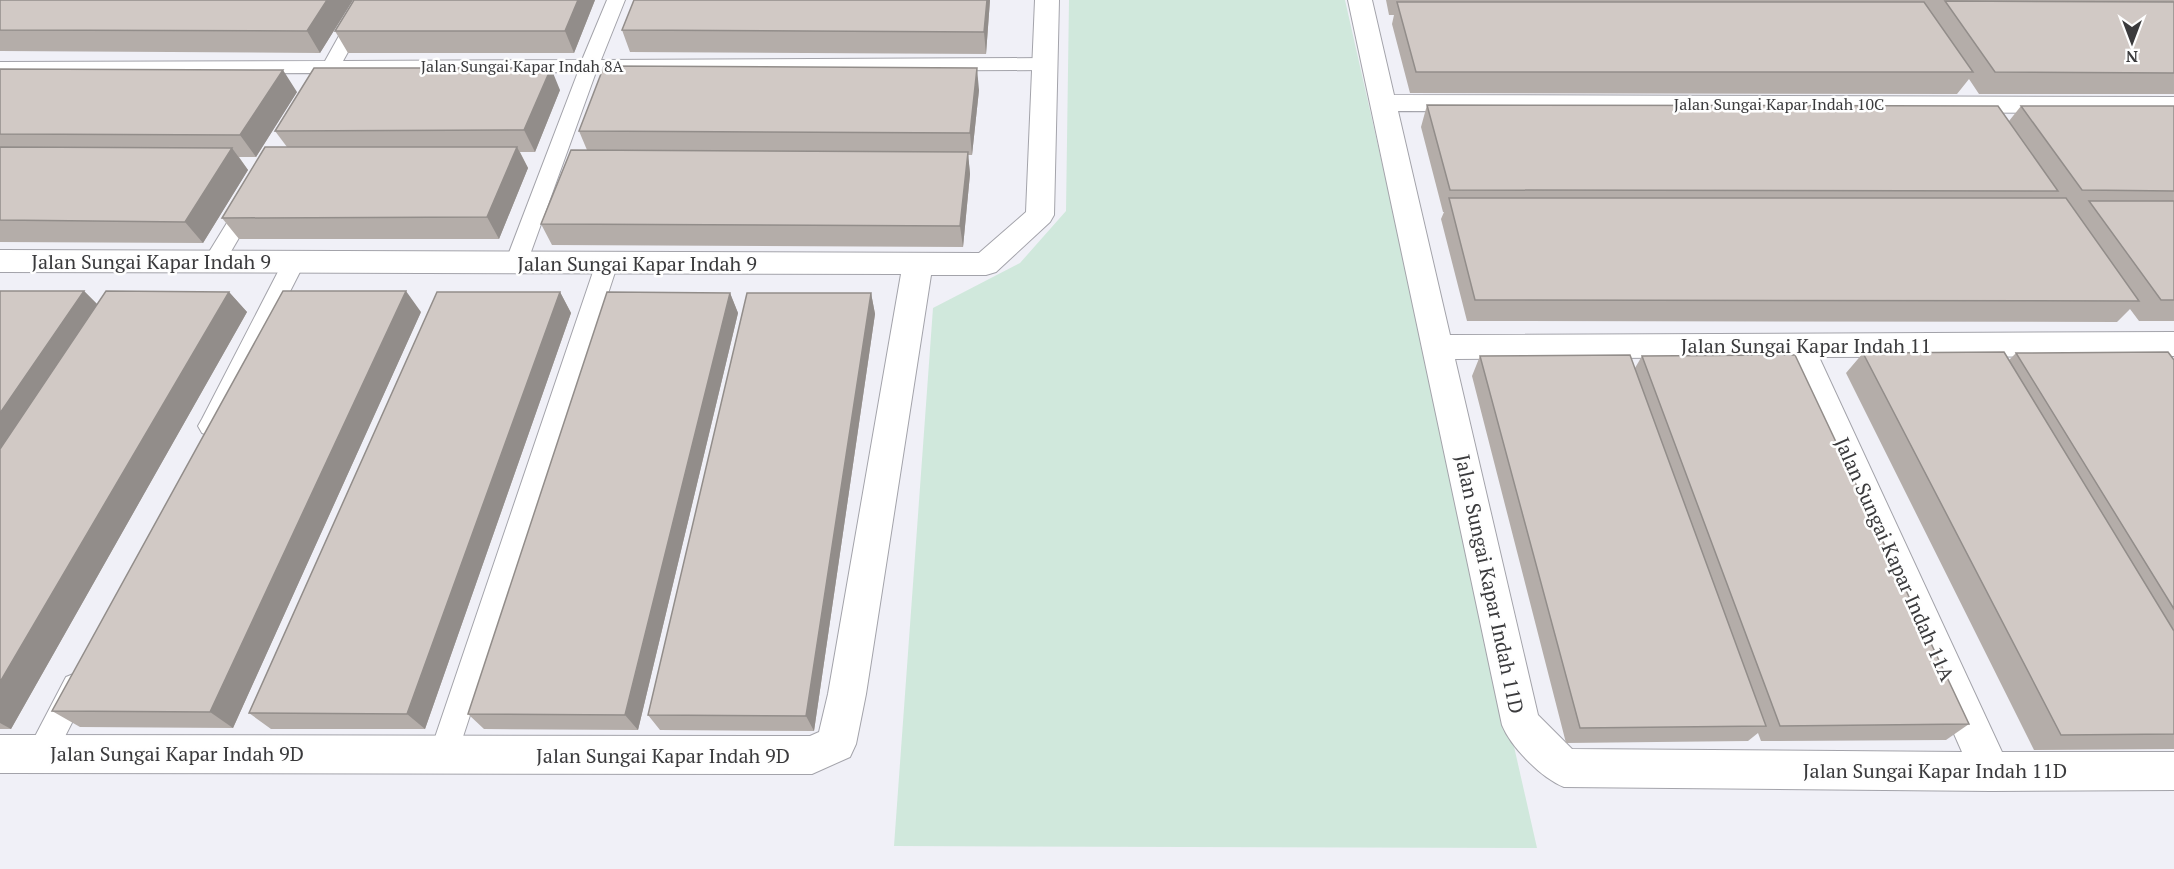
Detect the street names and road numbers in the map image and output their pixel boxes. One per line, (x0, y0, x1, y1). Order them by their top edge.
street label: Jalan Sungai Kapar Indah 8A (421, 55, 623, 77)
street label: Jalan Sungai Kapar Indah 10C (1674, 93, 1884, 115)
street label: Jalan Sungai Kapar Indah 9 (31, 248, 271, 275)
street label: Jalan Sungai Kapar Indah 9 (517, 250, 757, 277)
street label: Jalan Sungai Kapar Indah 11 (1681, 332, 1931, 359)
street label: Jalan Sungai Kapar Indah 11A (1829, 433, 1961, 685)
street label: Jalan Sungai Kapar Indah 11D (1449, 452, 1531, 716)
street label: Jalan Sungai Kapar Indah 9D (50, 740, 304, 767)
street label: Jalan Sungai Kapar Indah 9D (536, 742, 790, 769)
street label: Jalan Sungai Kapar Indah 11D (1803, 757, 2067, 784)

